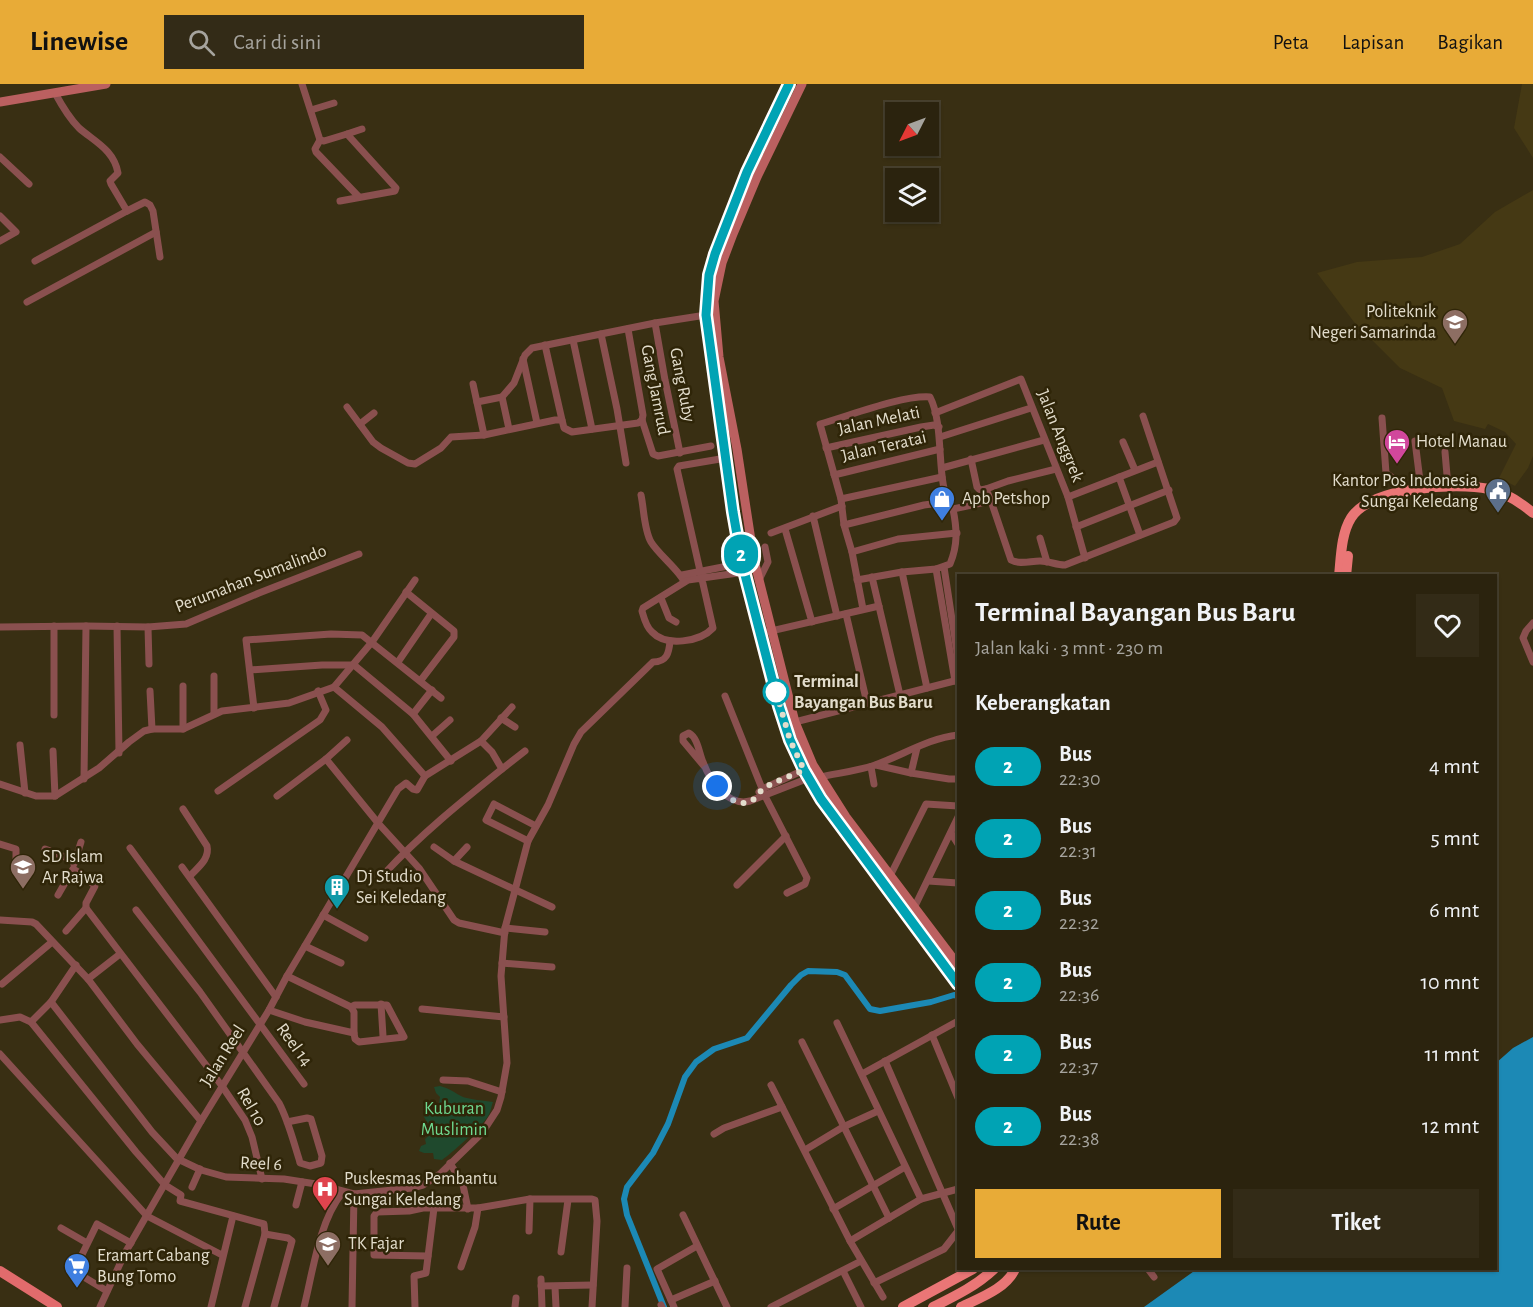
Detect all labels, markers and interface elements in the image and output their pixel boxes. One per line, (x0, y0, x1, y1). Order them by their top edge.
search box (164, 15, 584, 69)
icon: search (185, 26, 218, 59)
text: Linewise (30, 28, 128, 56)
text: Cari di sini (233, 31, 321, 53)
text: Peta (1273, 32, 1309, 53)
text: Lapisan (1342, 32, 1404, 53)
text: Bagikan (1437, 32, 1503, 53)
north arrow (885, 102, 939, 156)
map controls (885, 102, 939, 222)
button: layers (885, 168, 939, 222)
place label: Politeknik Negeri Samarinda (1310, 303, 1437, 342)
school or university icon: Politeknik Negeri Samarinda (1440, 307, 1470, 345)
street label: Gang Jamrud (637, 343, 673, 437)
street label: Gang Ruby (666, 346, 698, 424)
street label: Jalan Anggrek (1033, 387, 1087, 485)
street label: Jalan Melati (836, 404, 922, 438)
hotel icon: Hotel Manau (1382, 427, 1412, 465)
street label: Jalan Teratai (840, 428, 928, 466)
place label: Hotel Manau (1416, 433, 1507, 451)
place label: Kantor Pos Indonesia Sungai Keledang (1332, 472, 1478, 511)
public building icon: Kantor Pos Indonesia Sungai Keledang (1483, 476, 1513, 514)
shop icon: Apb Petshop (927, 484, 957, 522)
place label: Apb Petshop (962, 490, 1050, 508)
line badge: 2 (722, 534, 760, 574)
street label: Perumahan Sumalindo (173, 542, 329, 616)
text: 2 (736, 544, 746, 565)
button: heart (1416, 594, 1479, 657)
text: Terminal Bayangan Bus Baru (975, 599, 1296, 627)
text: Jalan kaki · 3 mnt · 230 m (975, 638, 1163, 658)
place label: Terminal Bayangan Bus Baru (794, 673, 933, 712)
marker: Terminal Bayangan Bus Baru (763, 679, 789, 705)
text: Keberangkatan (975, 692, 1111, 714)
text: Bus (1059, 743, 1092, 765)
text: 4 mnt (1429, 755, 1479, 777)
text: 2 (1003, 756, 1013, 777)
text: 22:30 (1059, 769, 1101, 789)
your location (702, 771, 732, 801)
text: Bus (1059, 815, 1092, 837)
text: 5 mnt (1430, 827, 1479, 849)
text: 2 (1003, 828, 1013, 849)
text: 22:31 (1059, 841, 1097, 861)
place label: SD Islam Ar Rajwa (42, 848, 104, 887)
school or university icon: SD Islam Ar Rajwa (8, 852, 38, 890)
place label: Dj Studio Sei Keledang (356, 868, 446, 907)
building icon: Dj Studio Sei Keledang (322, 872, 352, 910)
text: Bus (1059, 887, 1092, 909)
text: 6 mnt (1429, 899, 1479, 921)
text: 2 (1003, 900, 1013, 921)
text: 22:32 (1059, 913, 1099, 933)
text: Bus (1059, 959, 1092, 981)
text: 10 mnt (1420, 971, 1479, 993)
text: 2 (1003, 972, 1013, 993)
text: 22:36 (1059, 985, 1099, 1005)
street label: Reel 14 (273, 1020, 316, 1070)
street label: Jalan Reel (197, 1022, 249, 1090)
text: Bus (1059, 1031, 1092, 1053)
text: 11 mnt (1424, 1043, 1479, 1065)
text: 2 (1003, 1044, 1013, 1065)
text: 22:37 (1059, 1057, 1098, 1077)
street label: Rel 10 (233, 1085, 269, 1129)
park label: Kuburan Muslimin (421, 1100, 487, 1139)
text: Bus (1059, 1103, 1092, 1125)
text: 12 mnt (1422, 1115, 1479, 1137)
text: 2 (1003, 1116, 1013, 1137)
text: 22:38 (1059, 1129, 1100, 1149)
street label: Reel 6 (240, 1154, 282, 1174)
place label: Puskesmas Pembantu Sungai Keledang (344, 1170, 497, 1209)
hospital icon: Puskesmas Pembantu Sungai Keledang (310, 1174, 340, 1212)
button: Rute (975, 1189, 1221, 1258)
button: Tiket (1233, 1189, 1479, 1258)
school or university icon: TK Fajar (313, 1229, 343, 1267)
place label: TK Fajar (348, 1235, 404, 1253)
place label: Eramart Cabang Bung Tomo (97, 1247, 210, 1286)
supermarket icon: Eramart Cabang Bung Tomo (62, 1251, 92, 1289)

